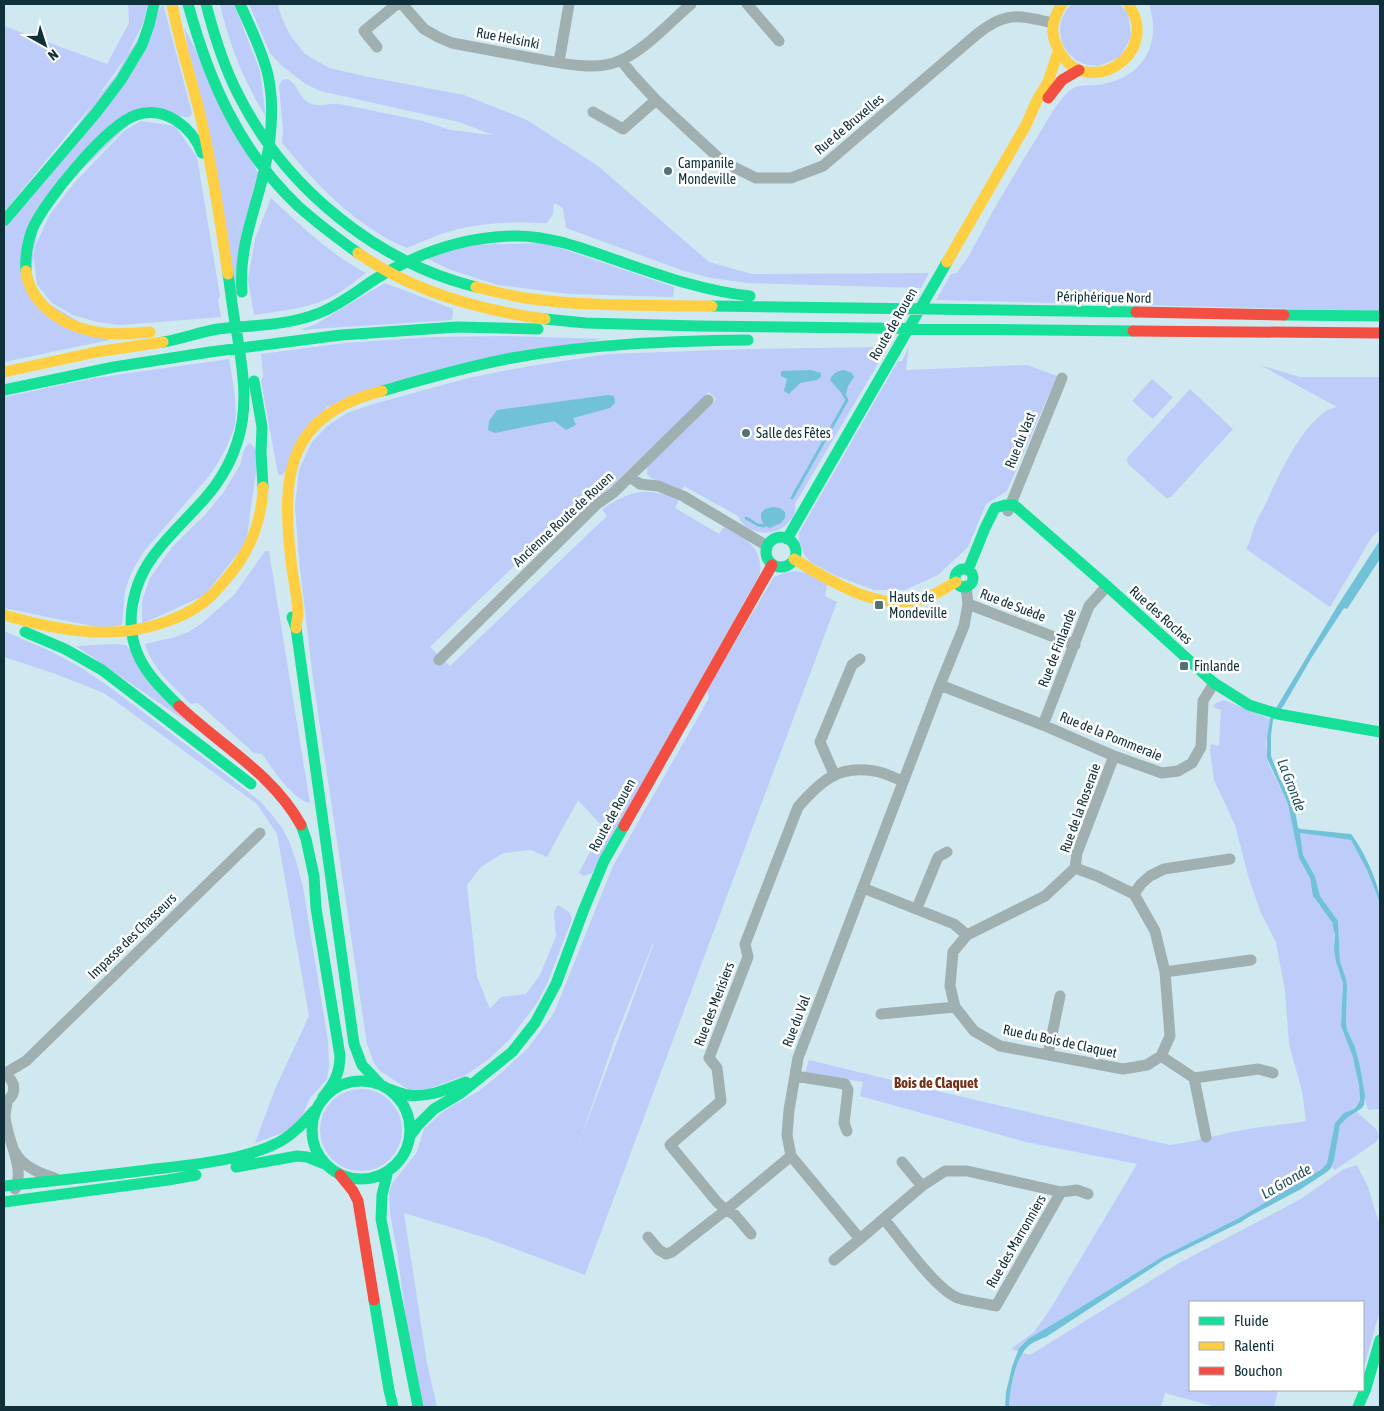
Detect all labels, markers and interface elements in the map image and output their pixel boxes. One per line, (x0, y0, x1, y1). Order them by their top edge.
north arrow (20, 20, 70, 70)
street label: Rue Helsinki (475, 24, 541, 52)
text: N (45, 46, 61, 64)
street label: Rue de Bruxelles (811, 91, 887, 157)
place label: Campanile Mondeville (678, 155, 736, 187)
marker: Campanile Mondeville (662, 165, 674, 177)
street label: Route de Rouen (866, 285, 920, 363)
street label: Périphérique Nord (1056, 288, 1152, 306)
street label: Rue du Vast (1001, 410, 1039, 470)
place label: Salle des Fêtes (756, 425, 831, 441)
marker: Salle des Fêtes (740, 427, 752, 439)
street label: Ancienne Route de Rouen (510, 468, 616, 570)
street label: Rue des Roches (1126, 583, 1196, 647)
street label: Rue de Suède (978, 585, 1048, 625)
place label: Hauts de Mondeville (889, 589, 947, 621)
marker: Hauts de Mondeville (873, 599, 885, 611)
street label: Rue de Finlande (1035, 607, 1079, 689)
place label: Finlande (1194, 658, 1240, 674)
marker: Finlande (1178, 660, 1190, 672)
street label: Rue de la Pommeraie (1058, 708, 1164, 764)
water label: La Gronde (1274, 756, 1310, 814)
street label: Rue de la Roseraie (1056, 761, 1104, 855)
street label: Route de Rouen (585, 776, 639, 854)
street label: Impasse des Chasseurs (85, 890, 179, 982)
street label: Rue des Merisiers (691, 960, 737, 1048)
street label: Rue du Val (779, 993, 813, 1049)
street label: Rue du Bois de Claquet (1002, 1021, 1118, 1061)
district label: Bois de Claquet (894, 1074, 979, 1091)
water label: La Gronde (1258, 1160, 1314, 1202)
street label: Rue des Marronniers (983, 1192, 1049, 1290)
legend (1189, 1301, 1364, 1391)
text: Fluide (1234, 1312, 1269, 1329)
text: Ralenti (1234, 1337, 1274, 1354)
text: Bouchon (1234, 1362, 1283, 1379)

